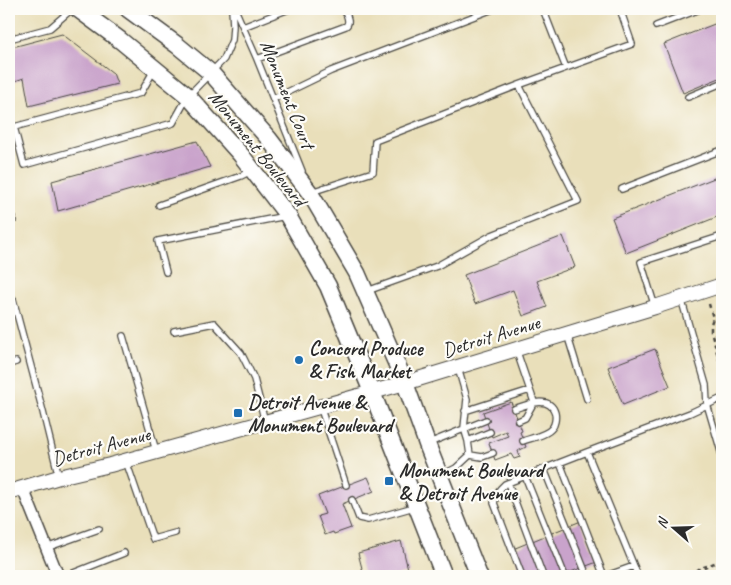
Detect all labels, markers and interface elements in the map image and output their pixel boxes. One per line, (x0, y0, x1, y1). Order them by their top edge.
street label: Monument Court (254, 36, 322, 155)
street label: Monument Boulevard (203, 85, 314, 214)
street label: Detroit Avenue (440, 309, 544, 363)
place label: Concord Produce & Fish Market (309, 336, 424, 384)
marker: Concord Produce & Fish Market (293, 354, 305, 366)
place label: Detroit Avenue & Monument Boulevard (248, 390, 396, 438)
marker: Detroit Avenue & Monument Boulevard (232, 407, 244, 419)
street label: Detroit Avenue (49, 421, 154, 472)
place label: Monument Boulevard & Detroit Avenue (399, 458, 547, 506)
marker: Monument Boulevard & Detroit Avenue (383, 475, 395, 487)
north arrow (648, 502, 698, 552)
text: N (653, 515, 673, 531)

